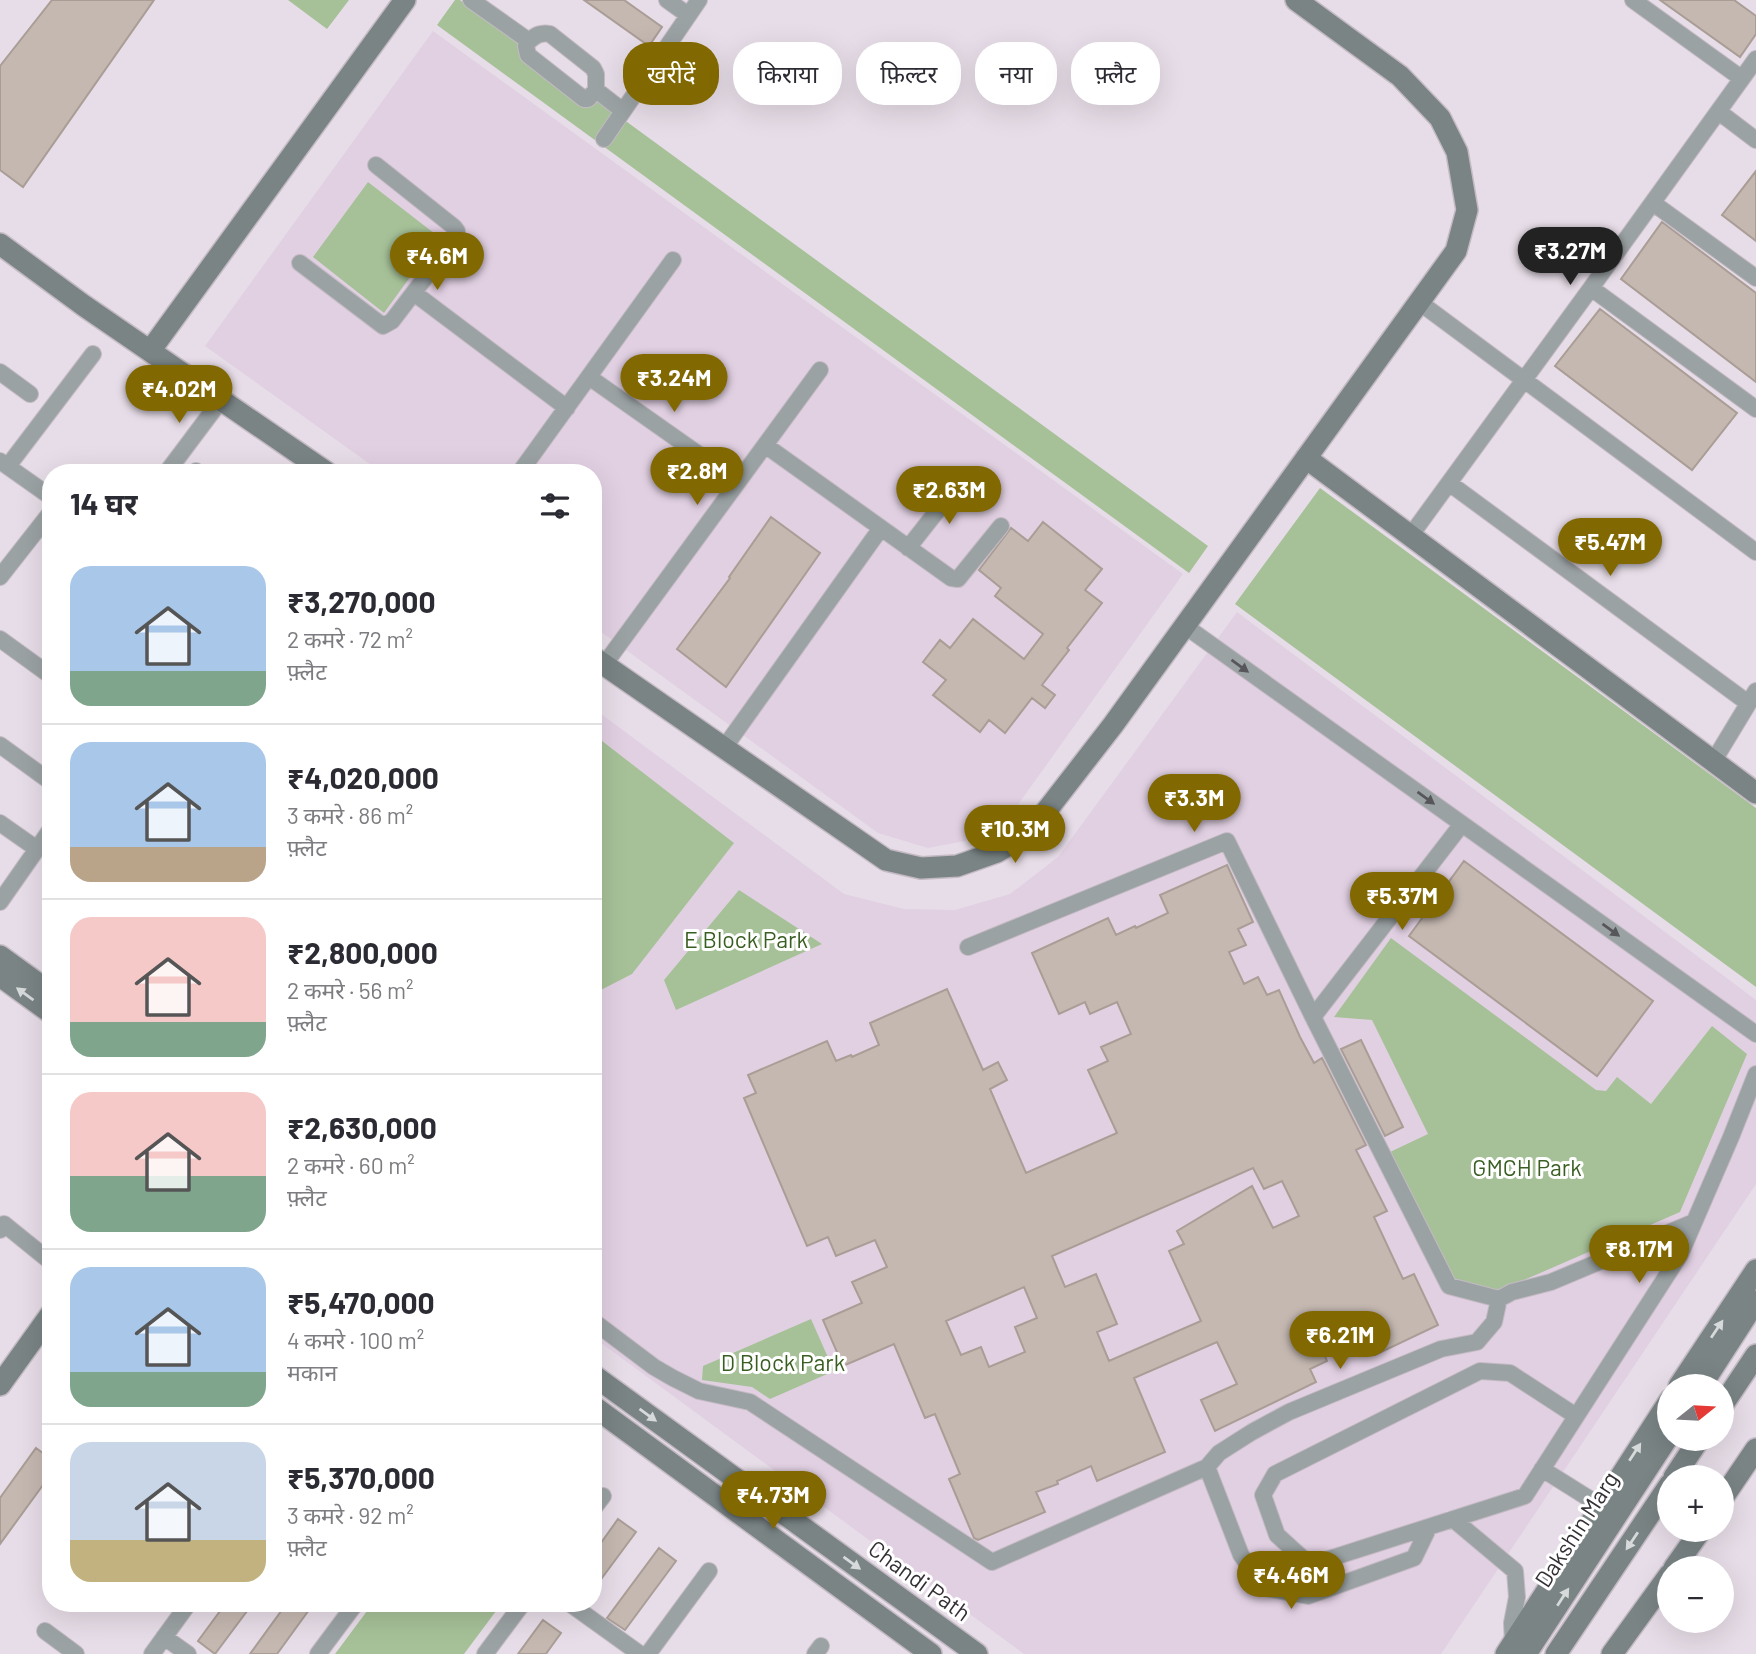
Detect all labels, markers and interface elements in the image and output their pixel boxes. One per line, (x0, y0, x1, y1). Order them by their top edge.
chip: खरीदें (623, 42, 719, 105)
chip: किराया (733, 42, 842, 105)
chip: फ़िल्टर (856, 42, 961, 105)
chip: नया (975, 42, 1057, 105)
chip: फ़्लैट (1071, 42, 1160, 105)
pin: ₹3.27M (1513, 228, 1627, 287)
pin: ₹4.6M (388, 232, 486, 292)
text: ₹3.27M (1534, 236, 1606, 264)
text: ₹4.6M (406, 241, 468, 269)
pin: ₹3.24M (617, 354, 731, 414)
text: ₹3.24M (636, 363, 712, 391)
pin: ₹4.02M (122, 366, 236, 425)
text: ₹4.02M (141, 374, 217, 402)
pin: ₹2.8M (648, 448, 746, 507)
text: ₹2.8M (666, 456, 728, 484)
pin: ₹2.63M (892, 466, 1006, 526)
text: ₹2.63M (912, 475, 986, 503)
text: 14 घर (70, 485, 137, 521)
icon: filters (536, 487, 574, 525)
pin: ₹5.47M (1553, 518, 1667, 578)
text: ₹5.47M (1574, 527, 1646, 555)
text: ₹3,270,000 (287, 583, 436, 619)
icon: home (126, 594, 210, 678)
text: 2 कमरे · 72 m² (287, 625, 413, 653)
text: फ़्लैट (287, 657, 327, 685)
one-way arrow (1231, 658, 1249, 673)
text: ₹4,020,000 (287, 759, 439, 795)
icon: home (126, 770, 210, 854)
pin: ₹3.3M (1145, 774, 1243, 834)
text: ₹3.3M (1164, 783, 1224, 811)
one-way arrow (1417, 791, 1435, 805)
text: 3 कमरे · 86 m² (287, 801, 413, 829)
pin: ₹10.3M (958, 806, 1072, 865)
text: ₹10.3M (980, 814, 1050, 842)
text: फ़्लैट (287, 833, 327, 861)
pin: ₹5.37M (1345, 872, 1459, 932)
text: ₹5.37M (1366, 881, 1438, 909)
one-way arrow (1602, 923, 1620, 937)
park label: E Block Park (684, 925, 808, 953)
text: ₹2,800,000 (287, 934, 438, 970)
icon: home (126, 945, 210, 1029)
text: 2 कमरे · 56 m² (287, 976, 414, 1004)
one-way arrow (16, 988, 34, 1002)
text: फ़्लैट (287, 1008, 327, 1036)
text: ₹2,630,000 (287, 1109, 437, 1145)
icon: home (126, 1120, 210, 1204)
text: 2 कमरे · 60 m² (287, 1151, 415, 1179)
park label: GMCH Park (1472, 1153, 1582, 1181)
text: फ़्लैट (287, 1183, 327, 1211)
pin: ₹8.17M (1582, 1226, 1696, 1285)
text: ₹8.17M (1605, 1234, 1673, 1262)
text: ₹5,470,000 (287, 1284, 435, 1320)
icon: home (126, 1295, 210, 1379)
pin: ₹6.21M (1283, 1312, 1397, 1371)
text: ₹6.21M (1305, 1320, 1375, 1348)
one-way arrow (1710, 1320, 1724, 1338)
text: 4 कमरे · 100 m² (287, 1326, 424, 1354)
park label: D Block Park (721, 1348, 845, 1376)
text: मकान (287, 1358, 337, 1386)
north arrow (1657, 1374, 1734, 1451)
map controls (1657, 1374, 1734, 1633)
one-way arrow (639, 1408, 658, 1422)
one-way arrow (1629, 1443, 1642, 1462)
text: ₹5,370,000 (287, 1459, 435, 1495)
button: + (1657, 1465, 1734, 1542)
street label: Dakshin Marg (1528, 1466, 1624, 1592)
icon: home (126, 1470, 210, 1554)
pin: ₹4.73M (716, 1472, 830, 1531)
text: ₹4.73M (736, 1480, 810, 1508)
text: 3 कमरे · 92 m² (287, 1501, 414, 1529)
one-way arrow (1625, 1531, 1638, 1550)
text: फ़्लैट (287, 1533, 327, 1561)
street label: Chandi Path (863, 1534, 977, 1626)
pin: ₹4.46M (1234, 1552, 1348, 1611)
one-way arrow (843, 1556, 861, 1570)
button: − (1657, 1556, 1734, 1633)
text: ₹4.46M (1253, 1560, 1329, 1588)
one-way arrow (1556, 1588, 1570, 1606)

